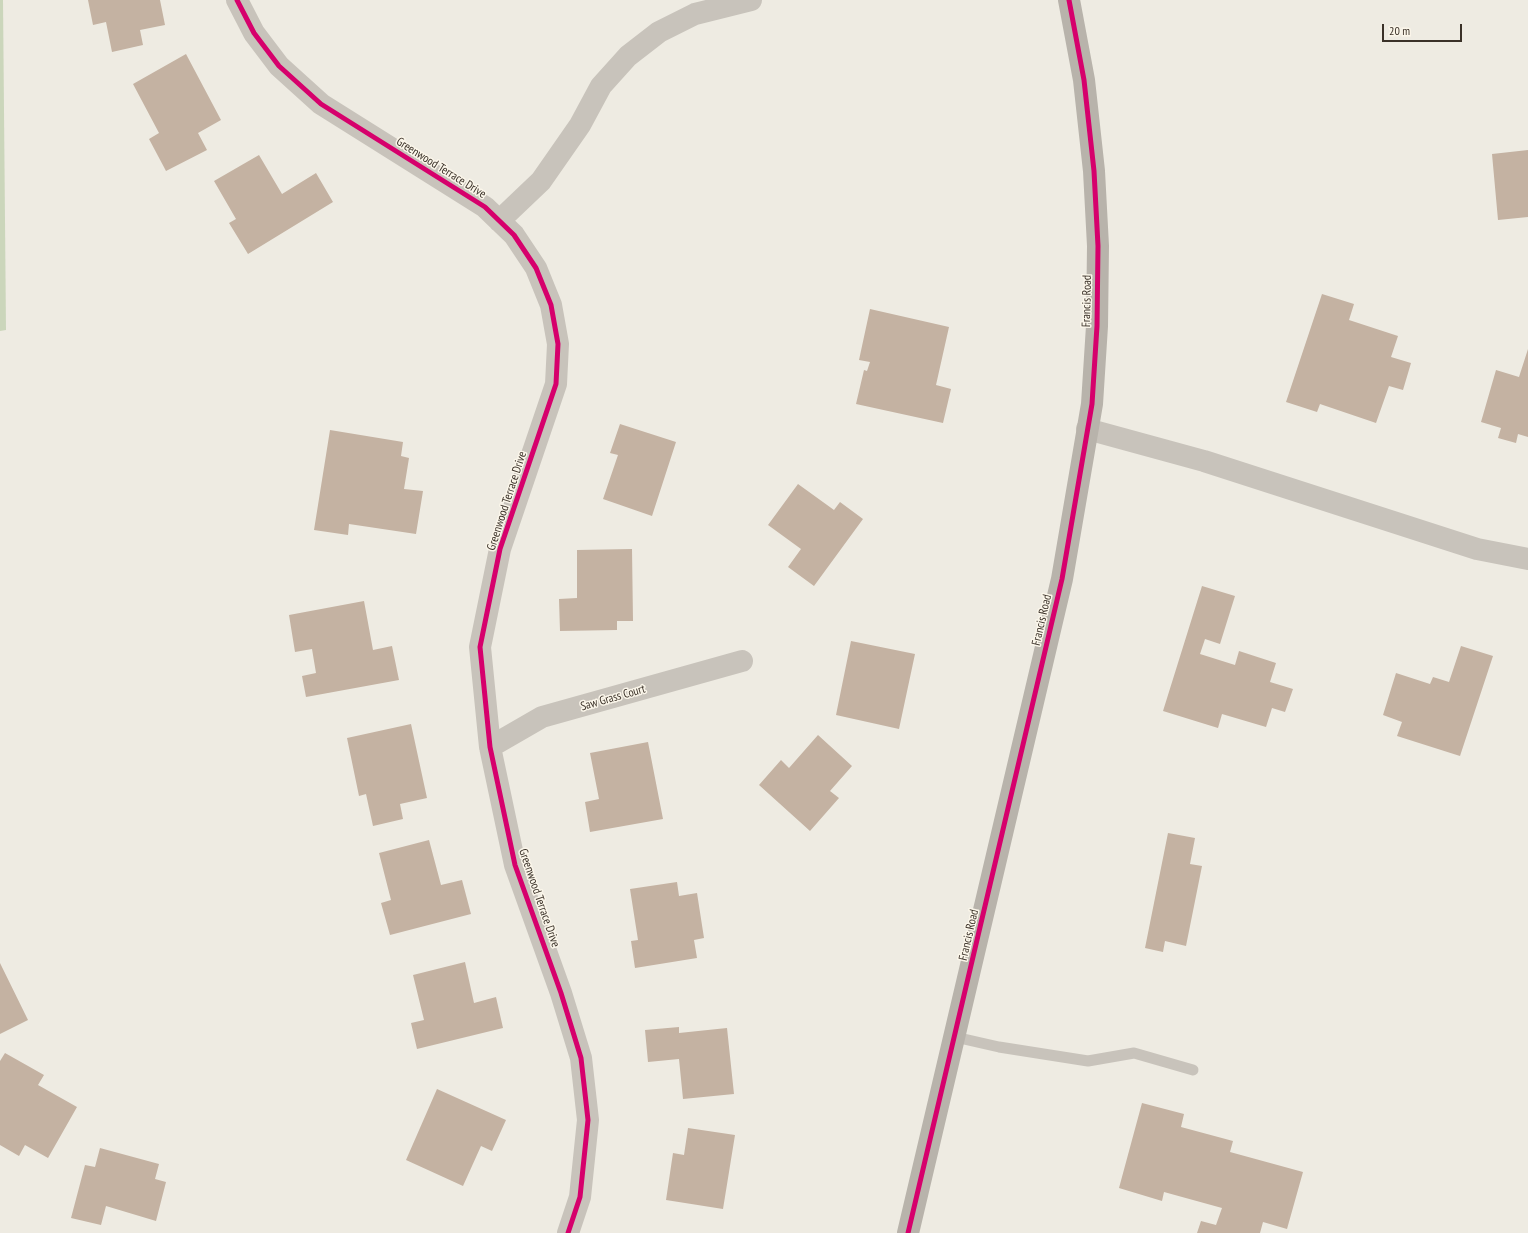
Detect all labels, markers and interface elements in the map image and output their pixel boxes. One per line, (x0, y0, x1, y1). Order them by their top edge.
scale bar (1384, 16, 1464, 42)
text: 20 m (1389, 23, 1410, 38)
street label: Greenwood Terrace Drive (393, 135, 489, 201)
street label: Francis Road (1079, 275, 1095, 327)
street label: Greenwood Terrace Drive (484, 450, 530, 552)
street label: Francis Road (1029, 593, 1055, 647)
street label: Saw Grass Court (579, 682, 647, 714)
street label: Greenwood Terrace Drive (515, 847, 563, 949)
street label: Francis Road (956, 908, 982, 962)

